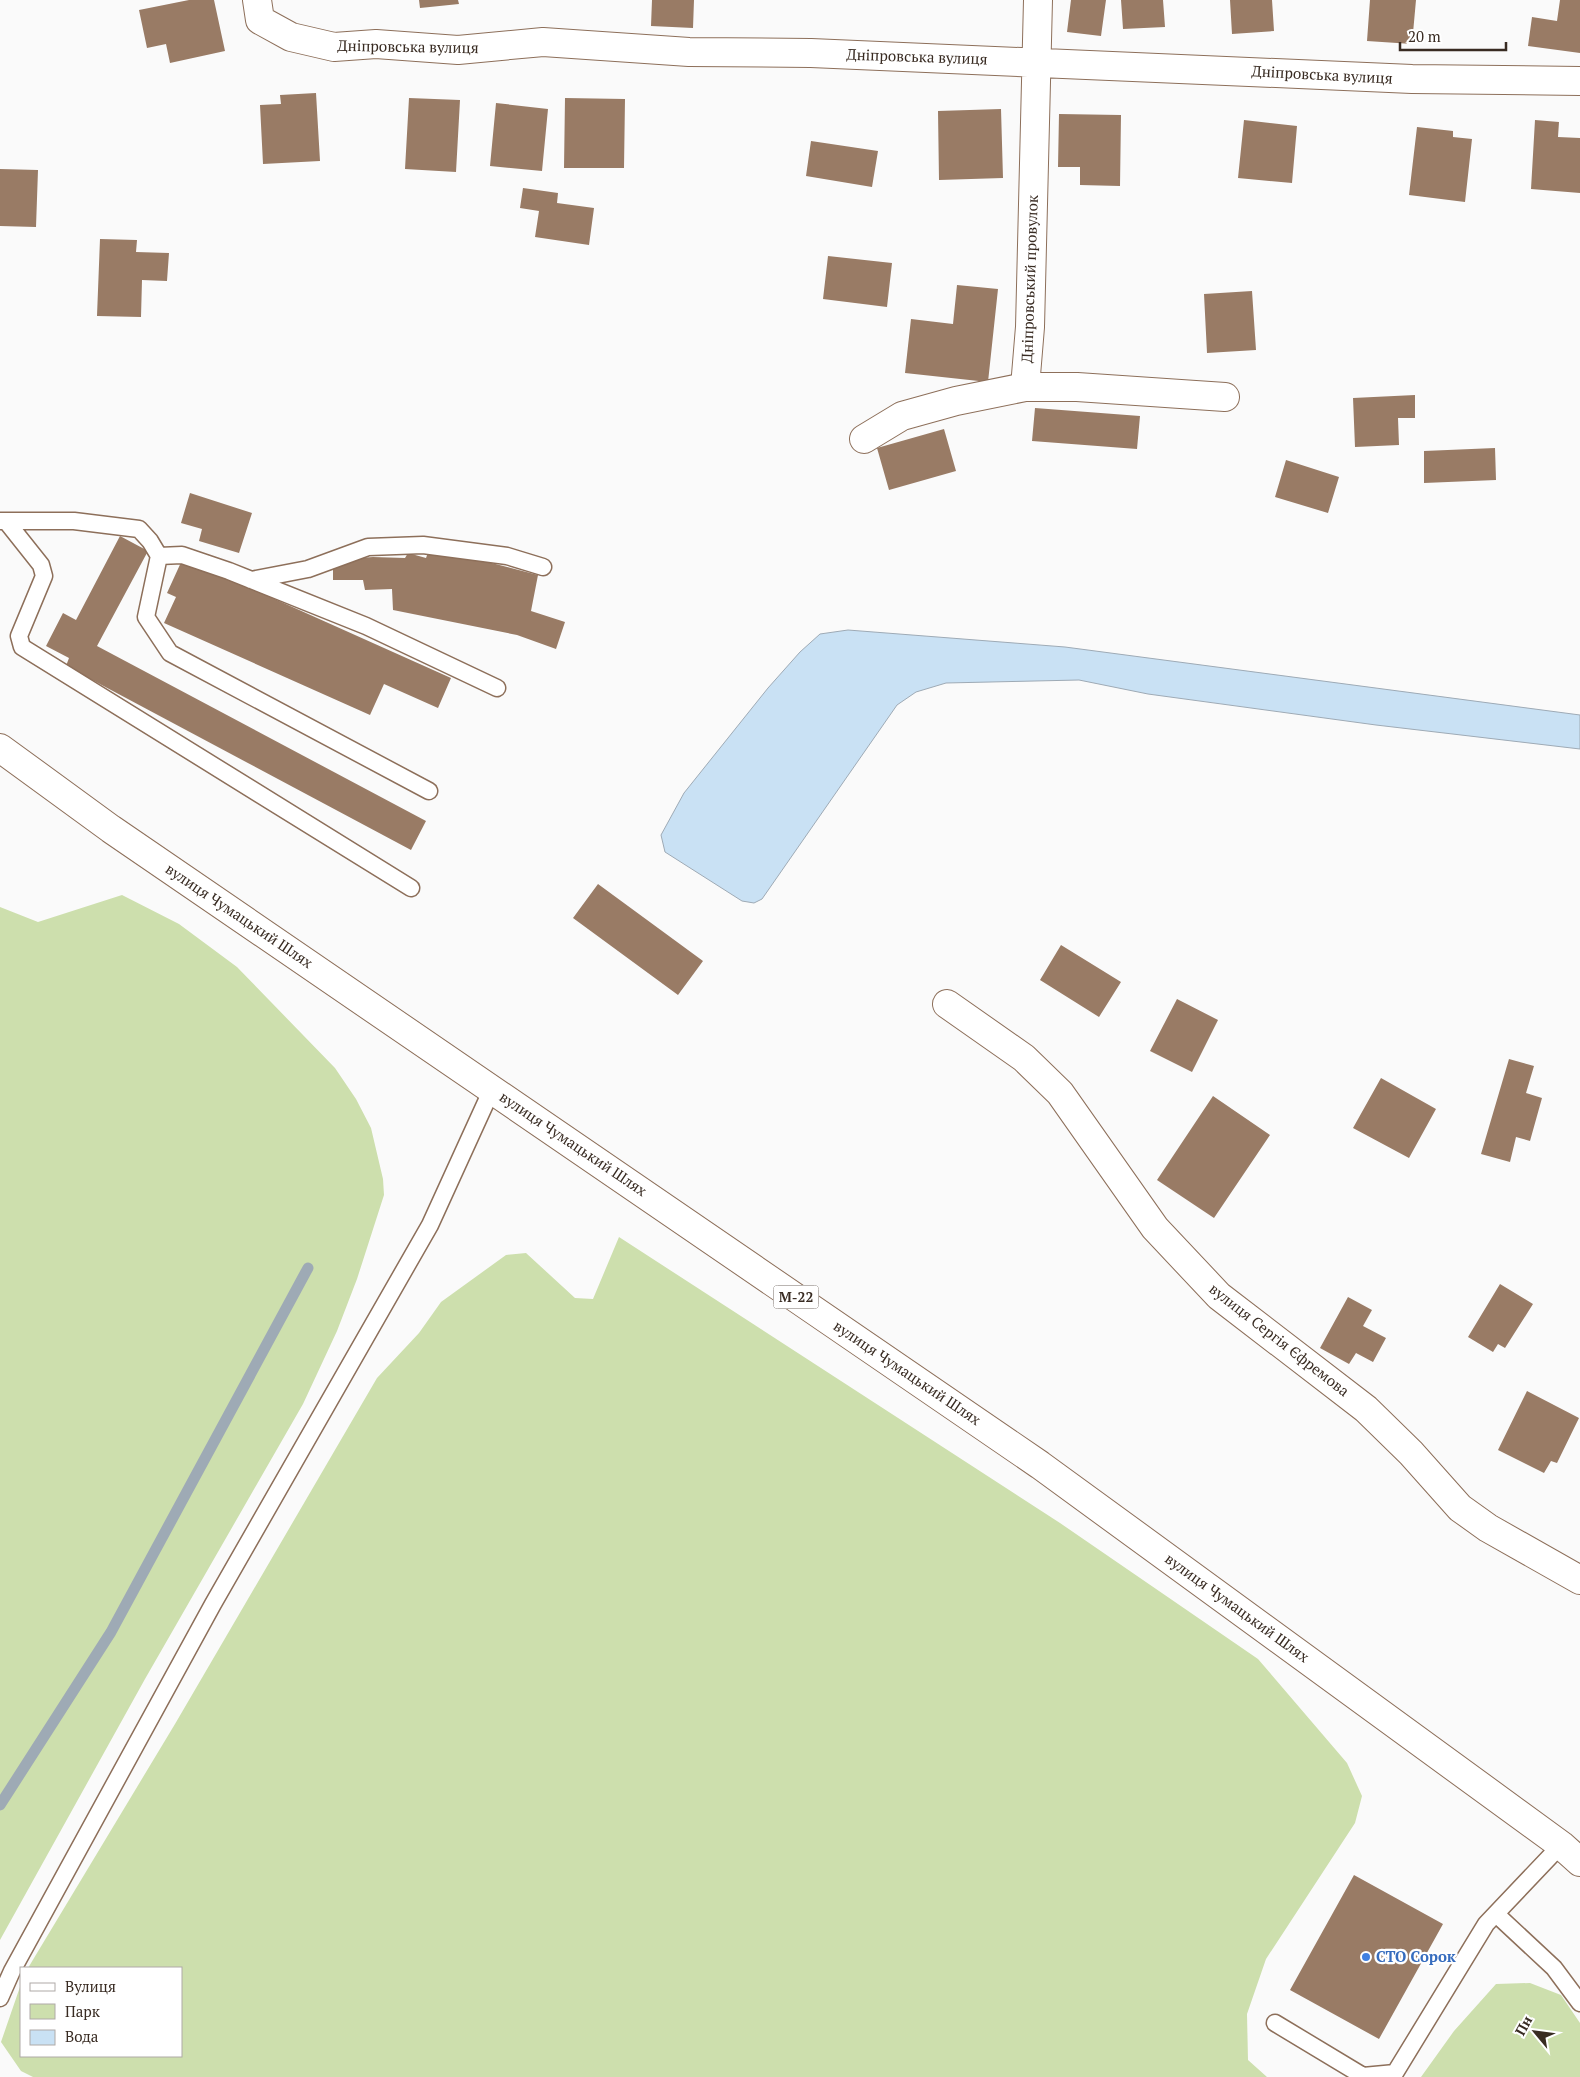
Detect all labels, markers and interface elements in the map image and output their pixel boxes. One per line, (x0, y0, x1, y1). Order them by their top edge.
scale bar (1400, 20, 1506, 52)
text: 20 m (1408, 26, 1441, 46)
street label: Дніпровська вулиця (337, 35, 479, 57)
street label: Дніпровська вулиця (846, 44, 988, 68)
street label: Дніпровська вулиця (1251, 60, 1393, 88)
street label: Дніпровський провулок (1016, 194, 1042, 363)
street label: вулиця Чумацький Шлях (162, 858, 317, 972)
street label: вулиця Чумацький Шлях (496, 1086, 651, 1200)
street label: вулиця Сергія Єфремова (1205, 1278, 1354, 1400)
road number: М-22 (774, 1285, 818, 1308)
street label: вулиця Чумацький Шлях (830, 1315, 985, 1429)
street label: вулиця Чумацький Шлях (1161, 1548, 1314, 1666)
place label: СТО Сорок (1376, 1946, 1456, 1966)
marker: СТО Сорок (1360, 1951, 1372, 1963)
legend (20, 1967, 182, 2057)
text: Вулиця (65, 1976, 116, 1996)
text: Парк (65, 2001, 101, 2021)
north arrow (1510, 2007, 1560, 2057)
text: Пн (1510, 2012, 1536, 2039)
text: Вода (65, 2026, 99, 2046)

